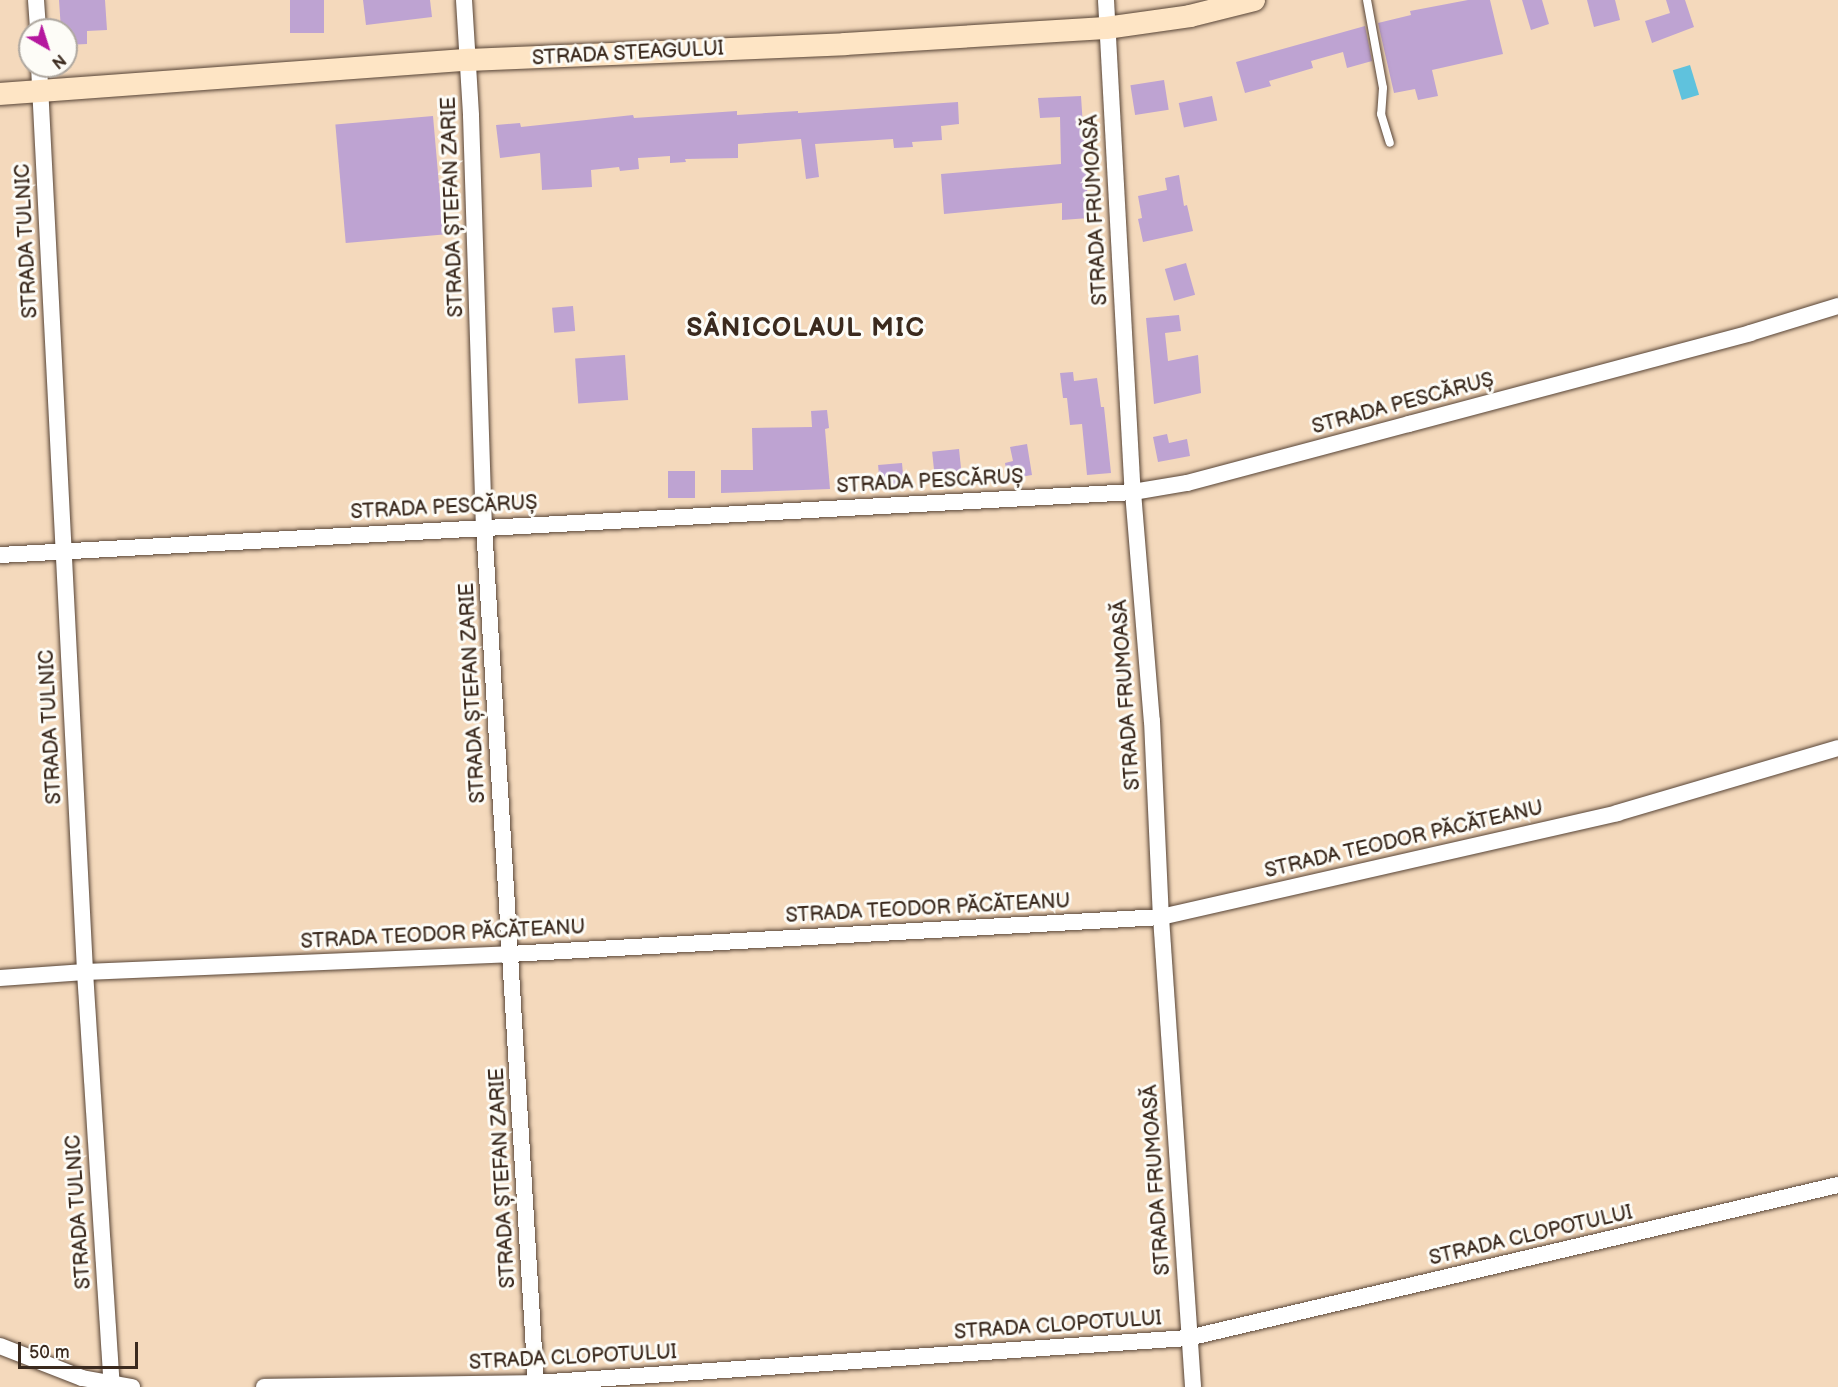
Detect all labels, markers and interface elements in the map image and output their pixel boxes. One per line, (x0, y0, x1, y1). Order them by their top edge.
north arrow (18, 18, 78, 78)
street label: STRADA STEAGULUI (531, 37, 725, 71)
text: N (48, 50, 69, 72)
street label: STRADA ȘTEFAN ZARIE (437, 96, 469, 318)
street label: STRADA FRUMOASĂ (1079, 114, 1113, 306)
street label: STRADA TULNIC (11, 163, 43, 319)
district label: SÂNICOLAUL MIC (686, 313, 926, 345)
street label: STRADA PESCĂRUȘ (1310, 368, 1496, 440)
street label: STRADA PESCĂRUȘ (836, 465, 1024, 499)
street label: STRADA PESCĂRUȘ (350, 491, 538, 525)
street label: STRADA ȘTEFAN ZARIE (455, 582, 491, 804)
street label: STRADA FRUMOASĂ (1108, 599, 1146, 791)
street label: STRADA TULNIC (35, 649, 67, 805)
street label: STRADA TEODOR PĂCĂTEANU (1262, 796, 1546, 884)
street label: STRADA TEODOR PĂCĂTEANU (785, 890, 1071, 928)
street label: STRADA TEODOR PĂCĂTEANU (300, 916, 586, 954)
street label: STRADA ȘTEFAN ZARIE (485, 1067, 521, 1289)
street label: STRADA FRUMOASĂ (1138, 1084, 1176, 1276)
street label: STRADA TULNIC (62, 1134, 96, 1290)
street label: STRADA CLOPOTULUI (1427, 1201, 1635, 1271)
street label: STRADA CLOPOTULUI (953, 1307, 1163, 1345)
scale bar (21, 1330, 141, 1368)
street label: STRADA CLOPOTULUI (469, 1341, 677, 1375)
text: 50 m (29, 1342, 70, 1363)

